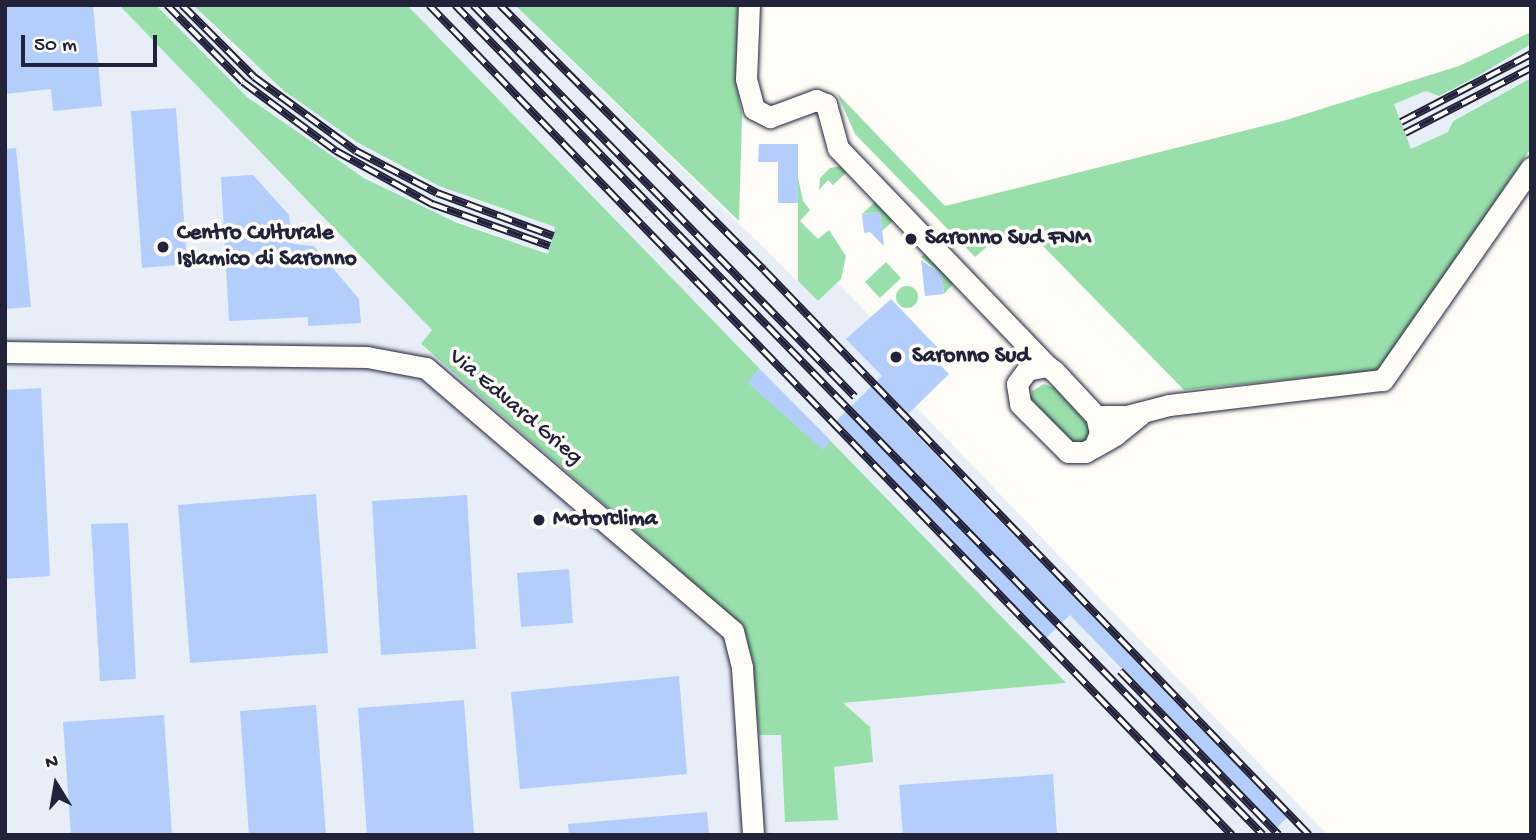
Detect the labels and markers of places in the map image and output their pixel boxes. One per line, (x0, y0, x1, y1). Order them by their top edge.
place label: Centro Culturale Islamico di Saronno (177, 220, 357, 274)
place label: Saronno Sud FNM (925, 225, 1091, 253)
marker: Saronno Sud FNM (903, 231, 919, 247)
marker: Centro Culturale Islamico di Saronno (155, 239, 171, 255)
place label: Saronno Sud (912, 343, 1030, 371)
marker: Saronno Sud (886, 347, 906, 367)
place label: Motorclima (553, 506, 657, 534)
marker: Motorclima (531, 512, 547, 528)

